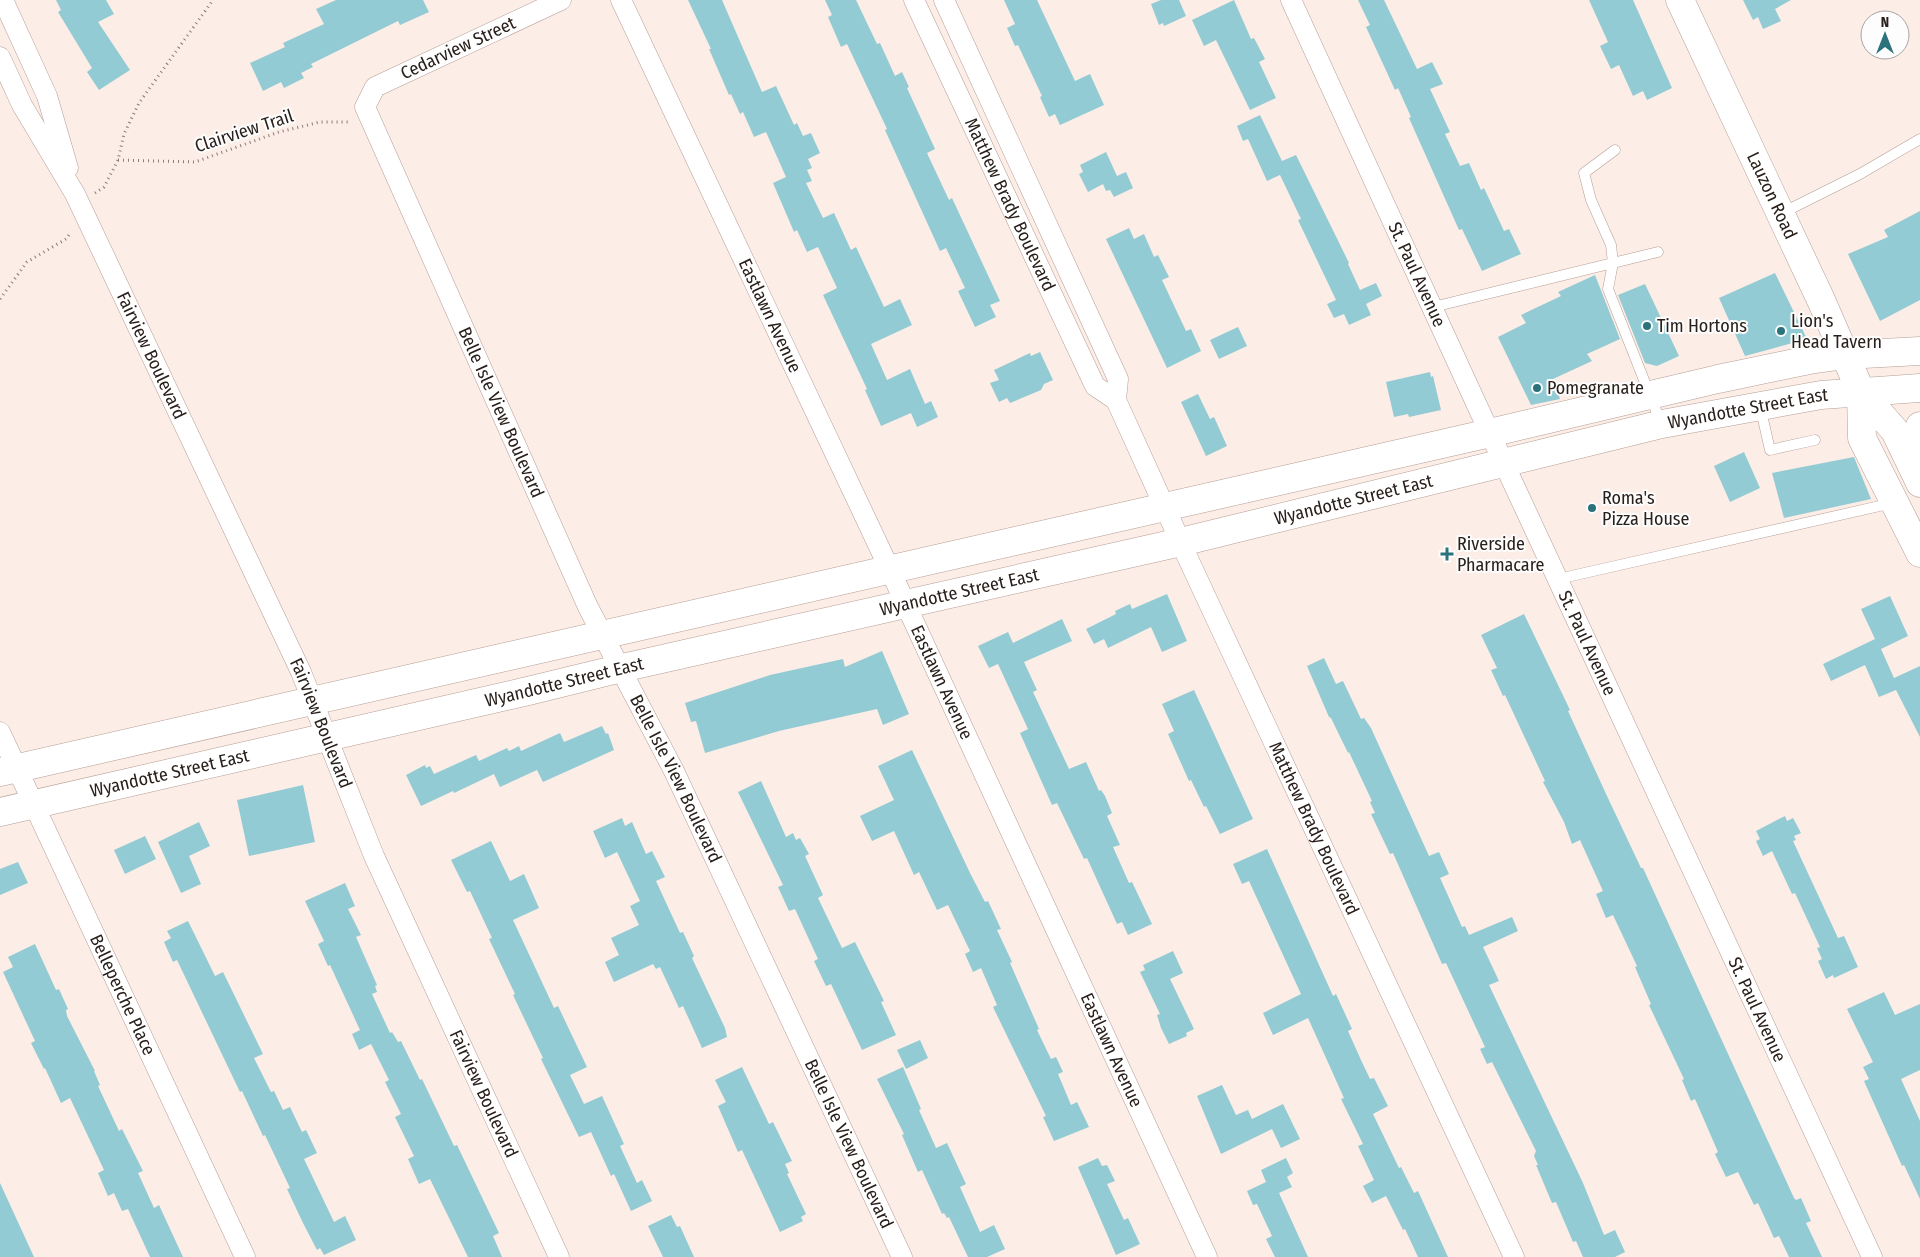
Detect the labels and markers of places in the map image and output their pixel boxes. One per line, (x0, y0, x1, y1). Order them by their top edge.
place label: Lion's Head Tavern (1791, 310, 1882, 353)
place label: Tim Hortons (1657, 315, 1747, 337)
marker: Tim Hortons (1641, 320, 1653, 332)
marker: Lion's Head Tavern (1775, 325, 1787, 337)
place label: Pomegranate (1547, 377, 1644, 399)
marker: Pomegranate (1531, 382, 1543, 394)
place label: Roma's Pizza House (1602, 487, 1689, 530)
marker: Roma's Pizza House (1586, 502, 1598, 514)
place label: Riverside Pharmacare (1457, 533, 1544, 576)
marker: Riverside Pharmacare (1441, 548, 1453, 560)

